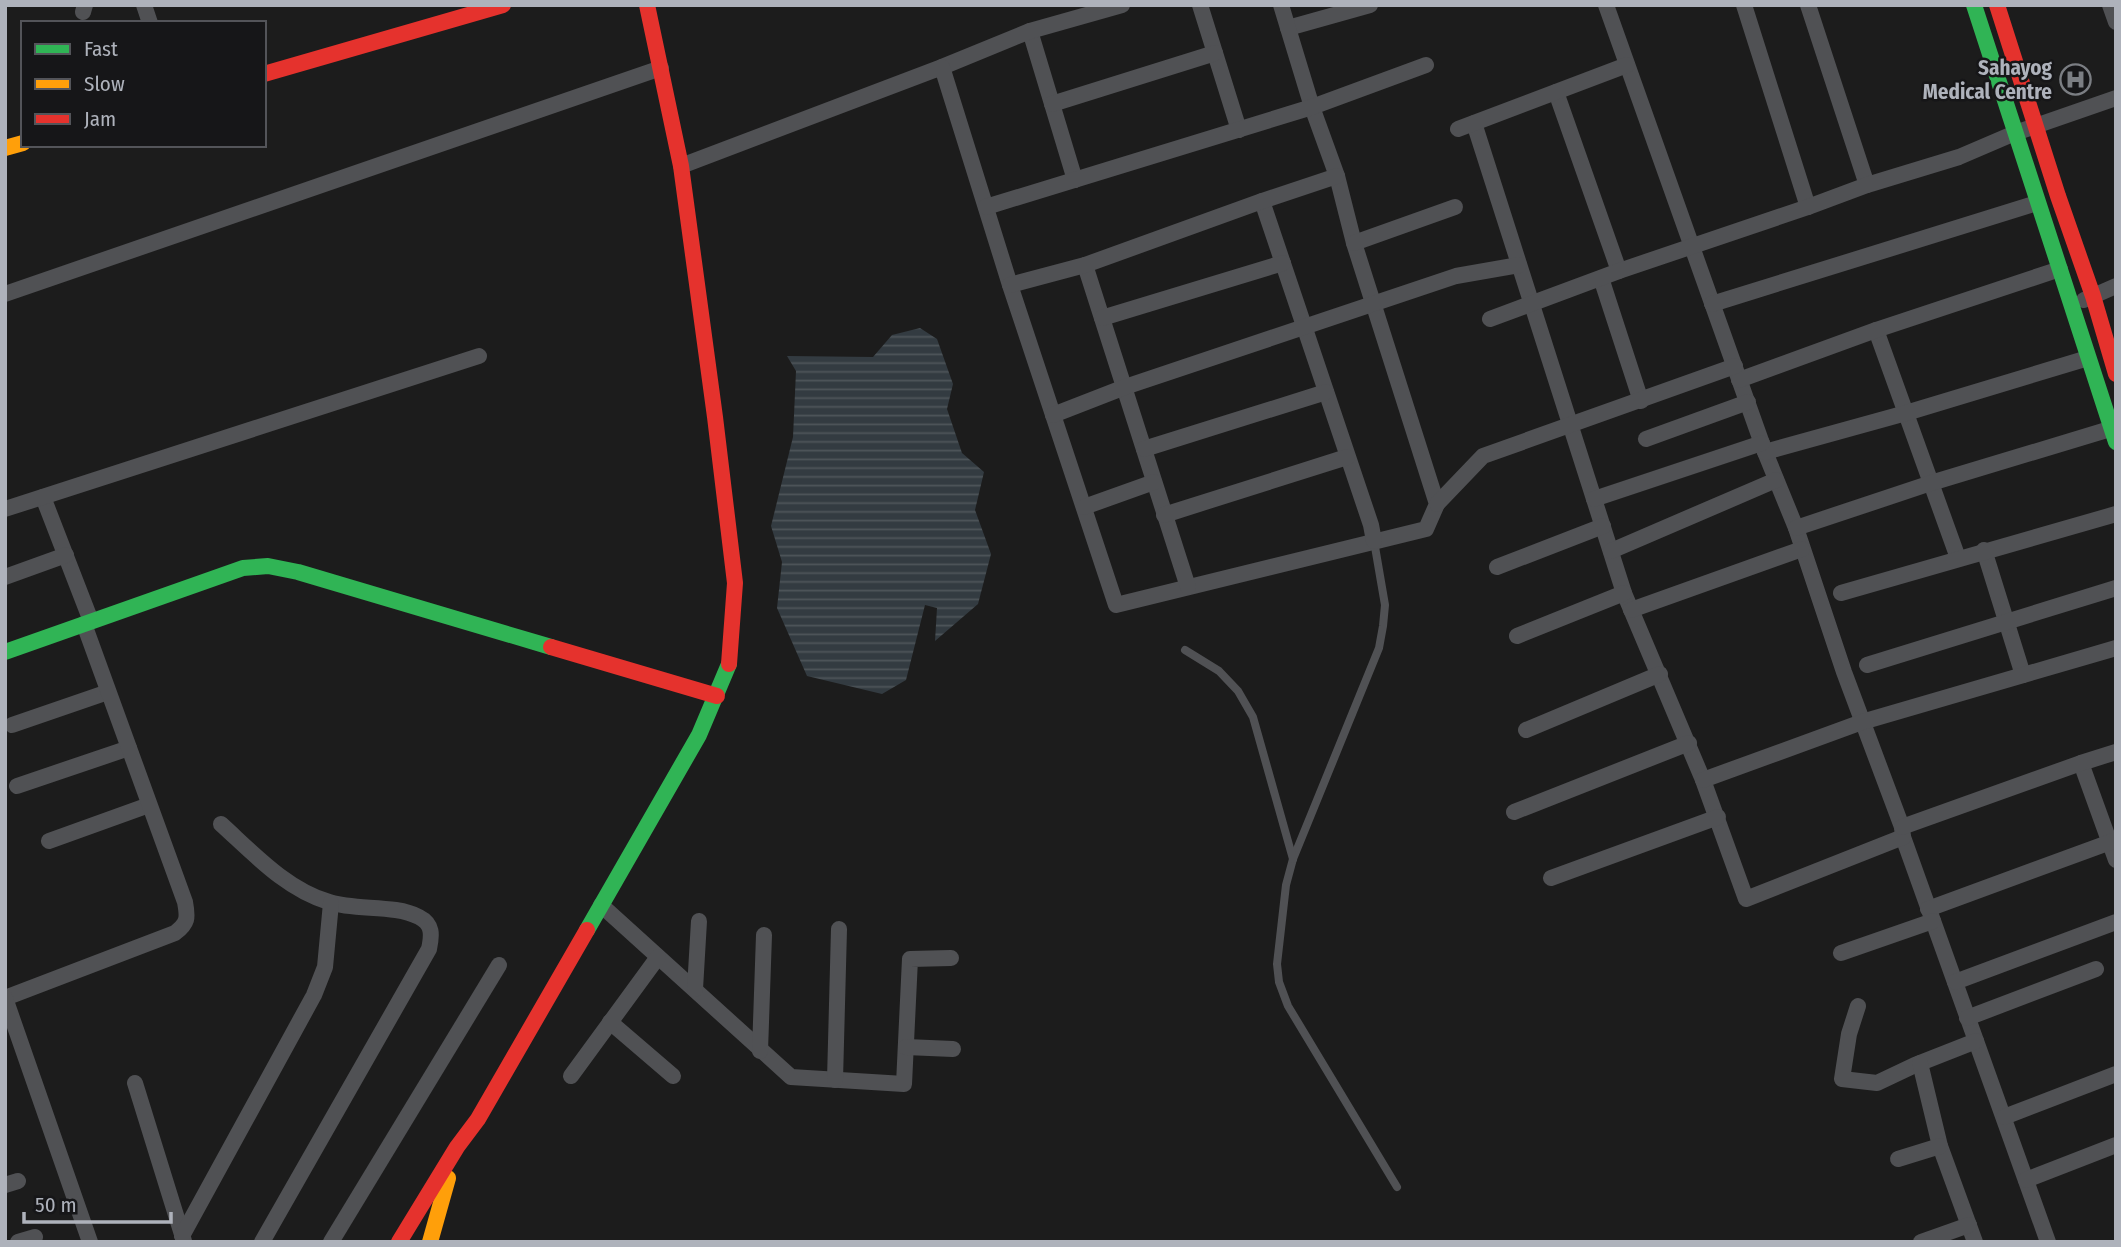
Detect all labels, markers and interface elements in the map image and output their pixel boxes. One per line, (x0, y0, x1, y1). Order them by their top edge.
legend (21, 21, 266, 147)
text: Fast (84, 36, 118, 62)
place label: Sahayog Medical Centre (1923, 55, 2053, 105)
hospital icon: Sahayog Medical Centre (2058, 63, 2092, 97)
text: Slow (84, 71, 125, 97)
text: Jam (84, 106, 116, 132)
scale bar (24, 1180, 172, 1224)
text: 50 m (35, 1192, 77, 1218)

